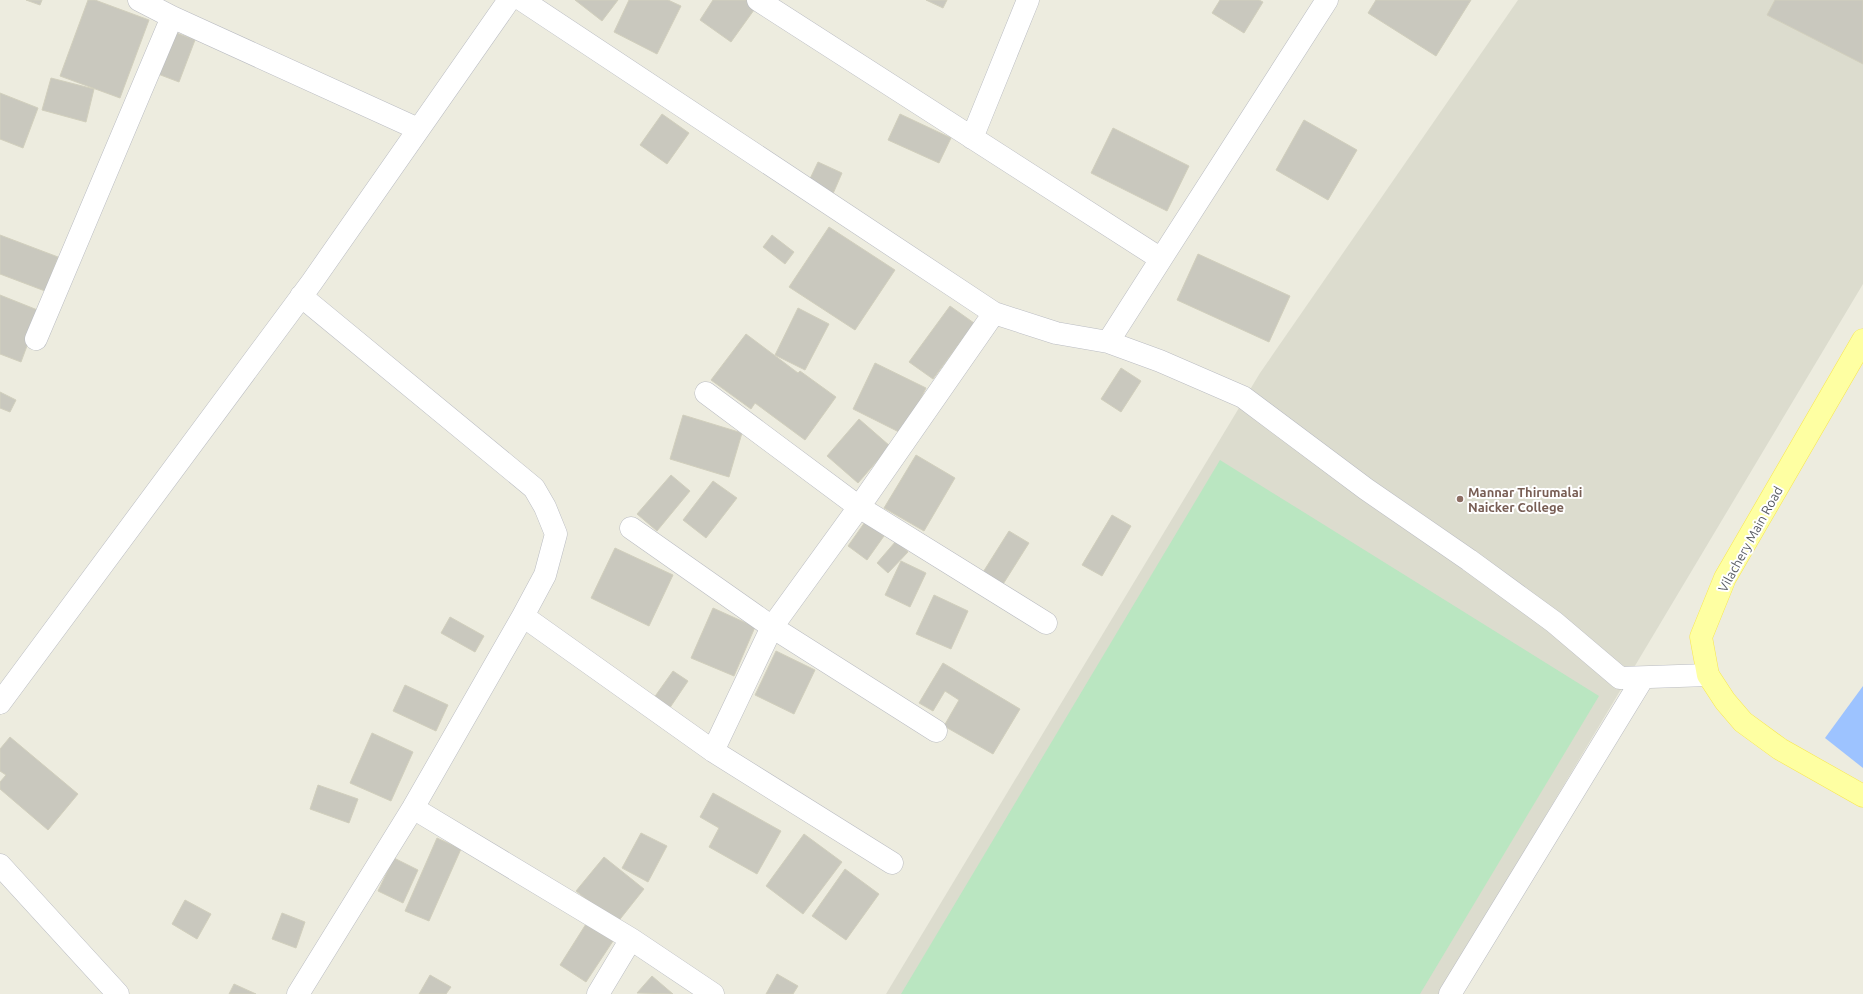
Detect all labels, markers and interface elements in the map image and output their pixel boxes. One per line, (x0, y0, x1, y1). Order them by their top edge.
street label: Vilachery Main Road (1715, 484, 1785, 594)
place label: Mannar Thirumalai Naicker College (1468, 485, 1582, 514)
marker: Mannar Thirumalai Naicker College (1455, 494, 1465, 504)

